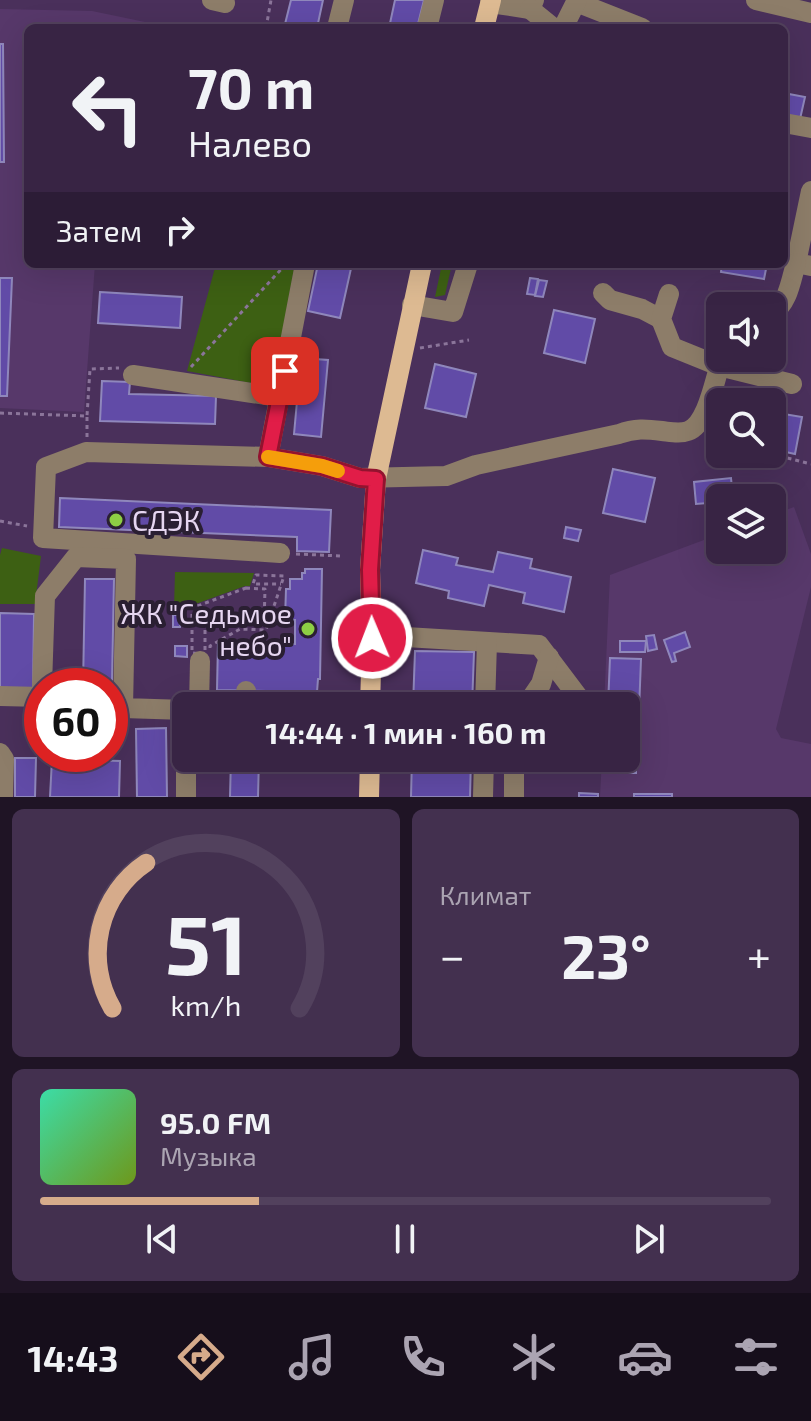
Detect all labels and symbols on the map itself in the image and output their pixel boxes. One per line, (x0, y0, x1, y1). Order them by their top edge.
pin (251, 337, 319, 405)
place label: СДЭК (132, 503, 200, 537)
marker: СДЭК (107, 511, 125, 529)
place label: ЖК "Седьмое небо" (120, 596, 292, 662)
position arrow (330, 596, 414, 680)
marker: ЖК "Седьмое небо" (299, 620, 317, 638)
speed limit sign: 60 (24, 668, 128, 772)

